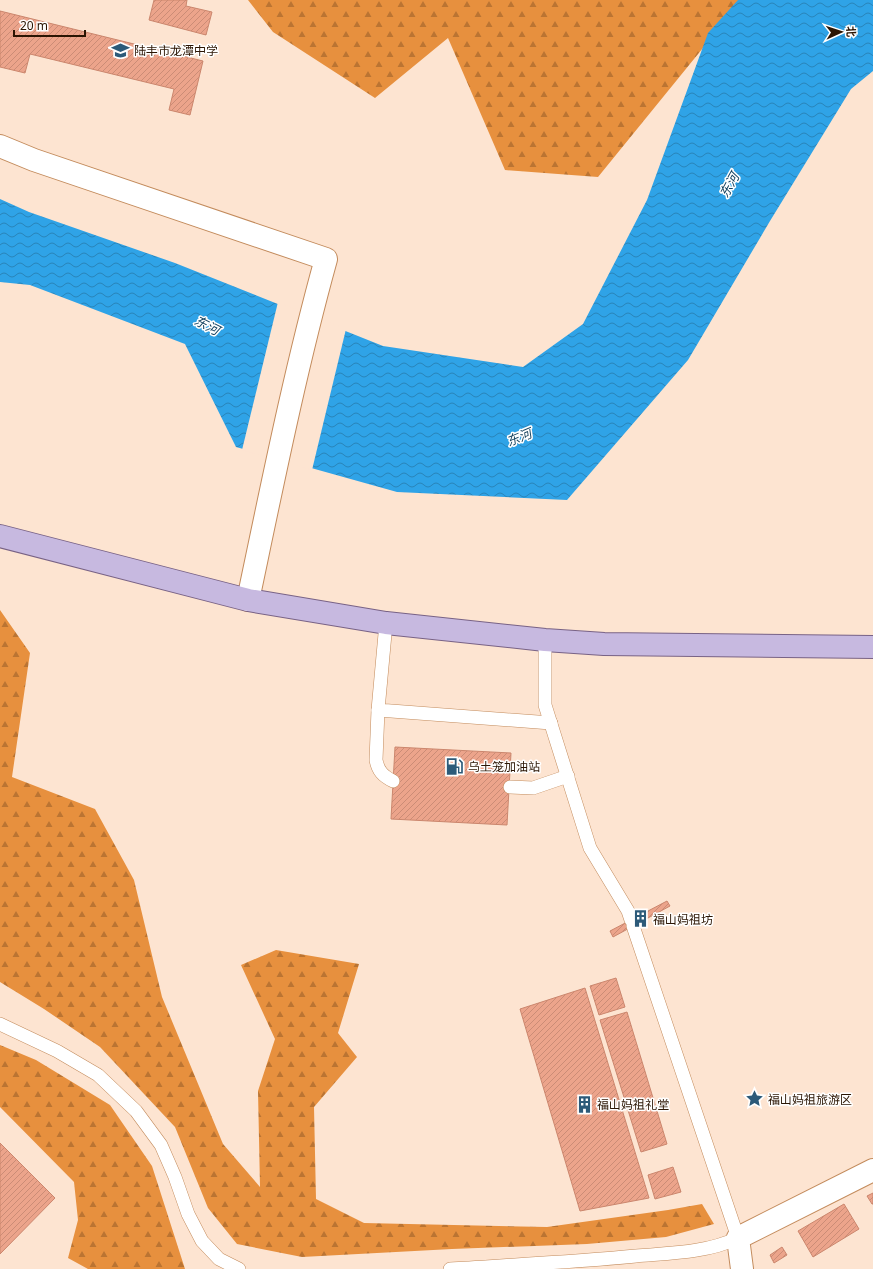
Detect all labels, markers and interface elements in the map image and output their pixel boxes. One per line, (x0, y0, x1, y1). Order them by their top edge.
scale bar (14, 12, 85, 38)
north arrow (821, 12, 861, 52)
text: 20 m (20, 17, 48, 34)
text: 北 (844, 26, 859, 37)
school or university icon: 陆丰市龙潭中学 (111, 40, 131, 60)
place label: 陆丰市龙潭中学 (134, 42, 218, 59)
water label: 东河 (715, 167, 745, 201)
water label: 东河 (191, 311, 225, 340)
water label: 东河 (504, 423, 537, 450)
fuel station icon: 乌土笼加油站 (445, 756, 465, 776)
place label: 乌土笼加油站 (468, 758, 540, 775)
building icon: 福山妈祖坊 (630, 909, 650, 929)
place label: 福山妈祖坊 (653, 911, 713, 928)
place icon: 福山妈祖旅游区 (745, 1089, 765, 1109)
place label: 福山妈祖旅游区 (768, 1091, 852, 1108)
building icon: 福山妈祖礼堂 (574, 1094, 594, 1114)
place label: 福山妈祖礼堂 (597, 1096, 669, 1113)

